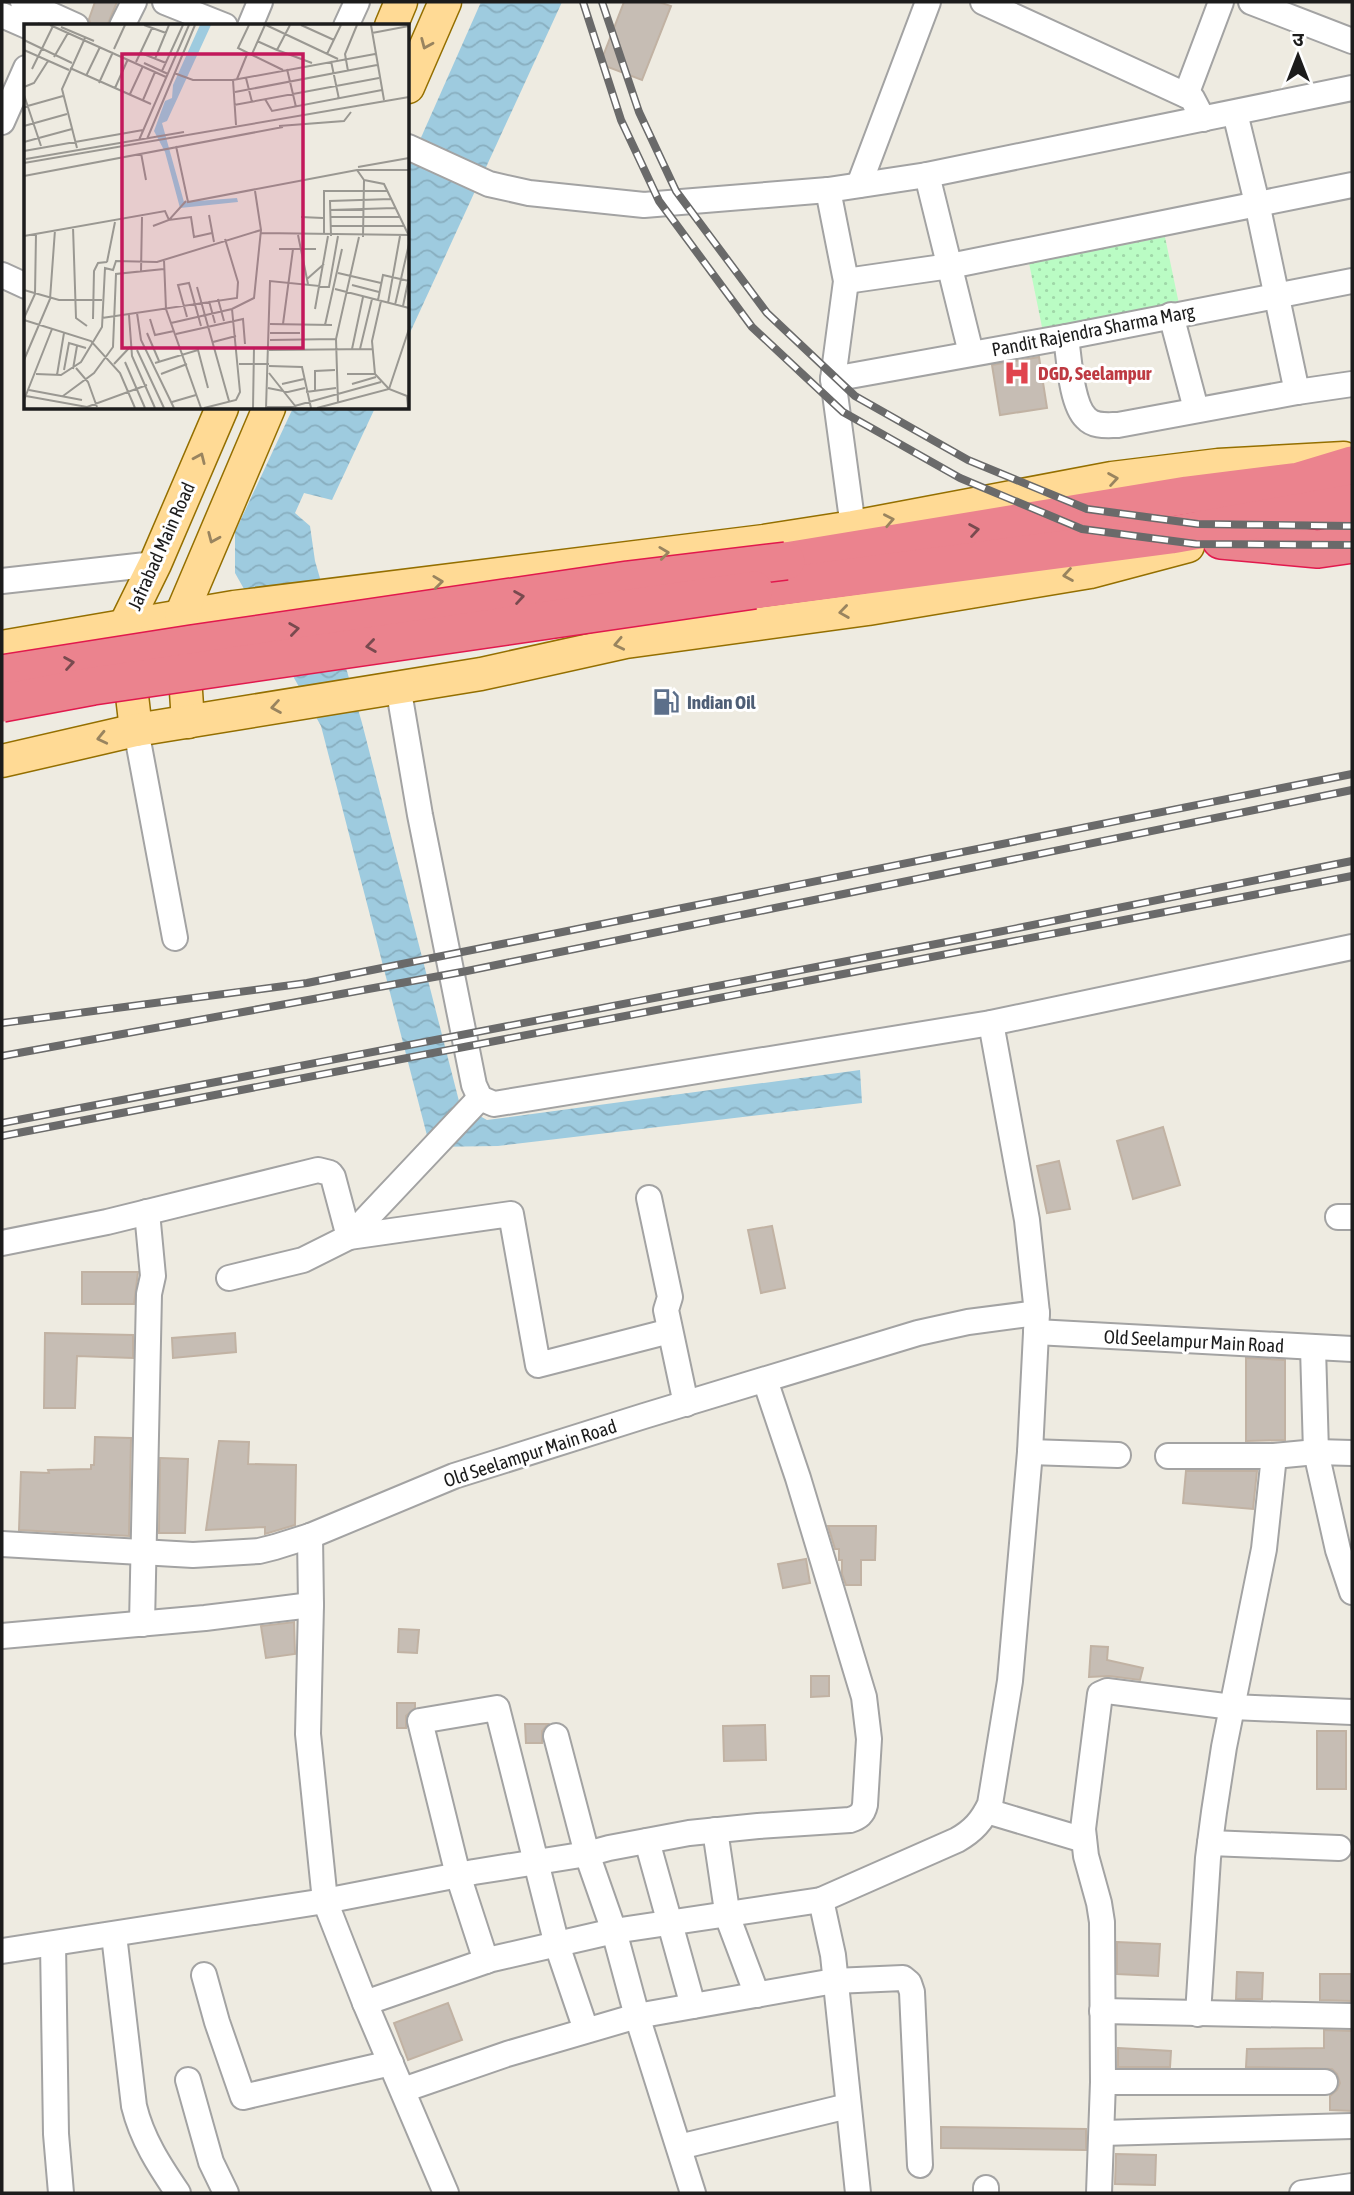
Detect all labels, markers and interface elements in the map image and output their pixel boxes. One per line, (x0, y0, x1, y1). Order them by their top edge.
north arrow (1263, 21, 1333, 91)
inset map (24, 24, 410, 410)
text: उ (1292, 28, 1304, 50)
one-way arrow (420, 37, 434, 50)
street label: Pandit Rajendra Sharma Marg (990, 299, 1197, 360)
hospital icon: DGD, Seelampur (1002, 358, 1032, 388)
place label: DGD, Seelampur (1038, 362, 1152, 384)
one-way arrow (192, 453, 206, 465)
one-way arrow (1107, 471, 1119, 486)
street label: Jafrabad Main Road (123, 479, 199, 613)
one-way arrow (883, 513, 895, 528)
one-way arrow (968, 523, 980, 538)
one-way arrow (207, 531, 221, 543)
one-way arrow (658, 546, 670, 561)
one-way arrow (1062, 567, 1074, 582)
one-way arrow (433, 574, 444, 589)
one-way arrow (513, 590, 525, 605)
one-way arrow (838, 604, 850, 619)
one-way arrow (288, 622, 300, 637)
one-way arrow (613, 636, 625, 651)
one-way arrow (365, 638, 377, 653)
one-way arrow (63, 656, 75, 671)
fuel station icon: Indian Oil (651, 687, 681, 717)
place label: Indian Oil (687, 691, 757, 713)
one-way arrow (270, 699, 282, 714)
one-way arrow (96, 730, 108, 744)
street label: Old Seelampur Main Road (1103, 1325, 1285, 1357)
street label: Old Seelampur Main Road (441, 1415, 619, 1491)

